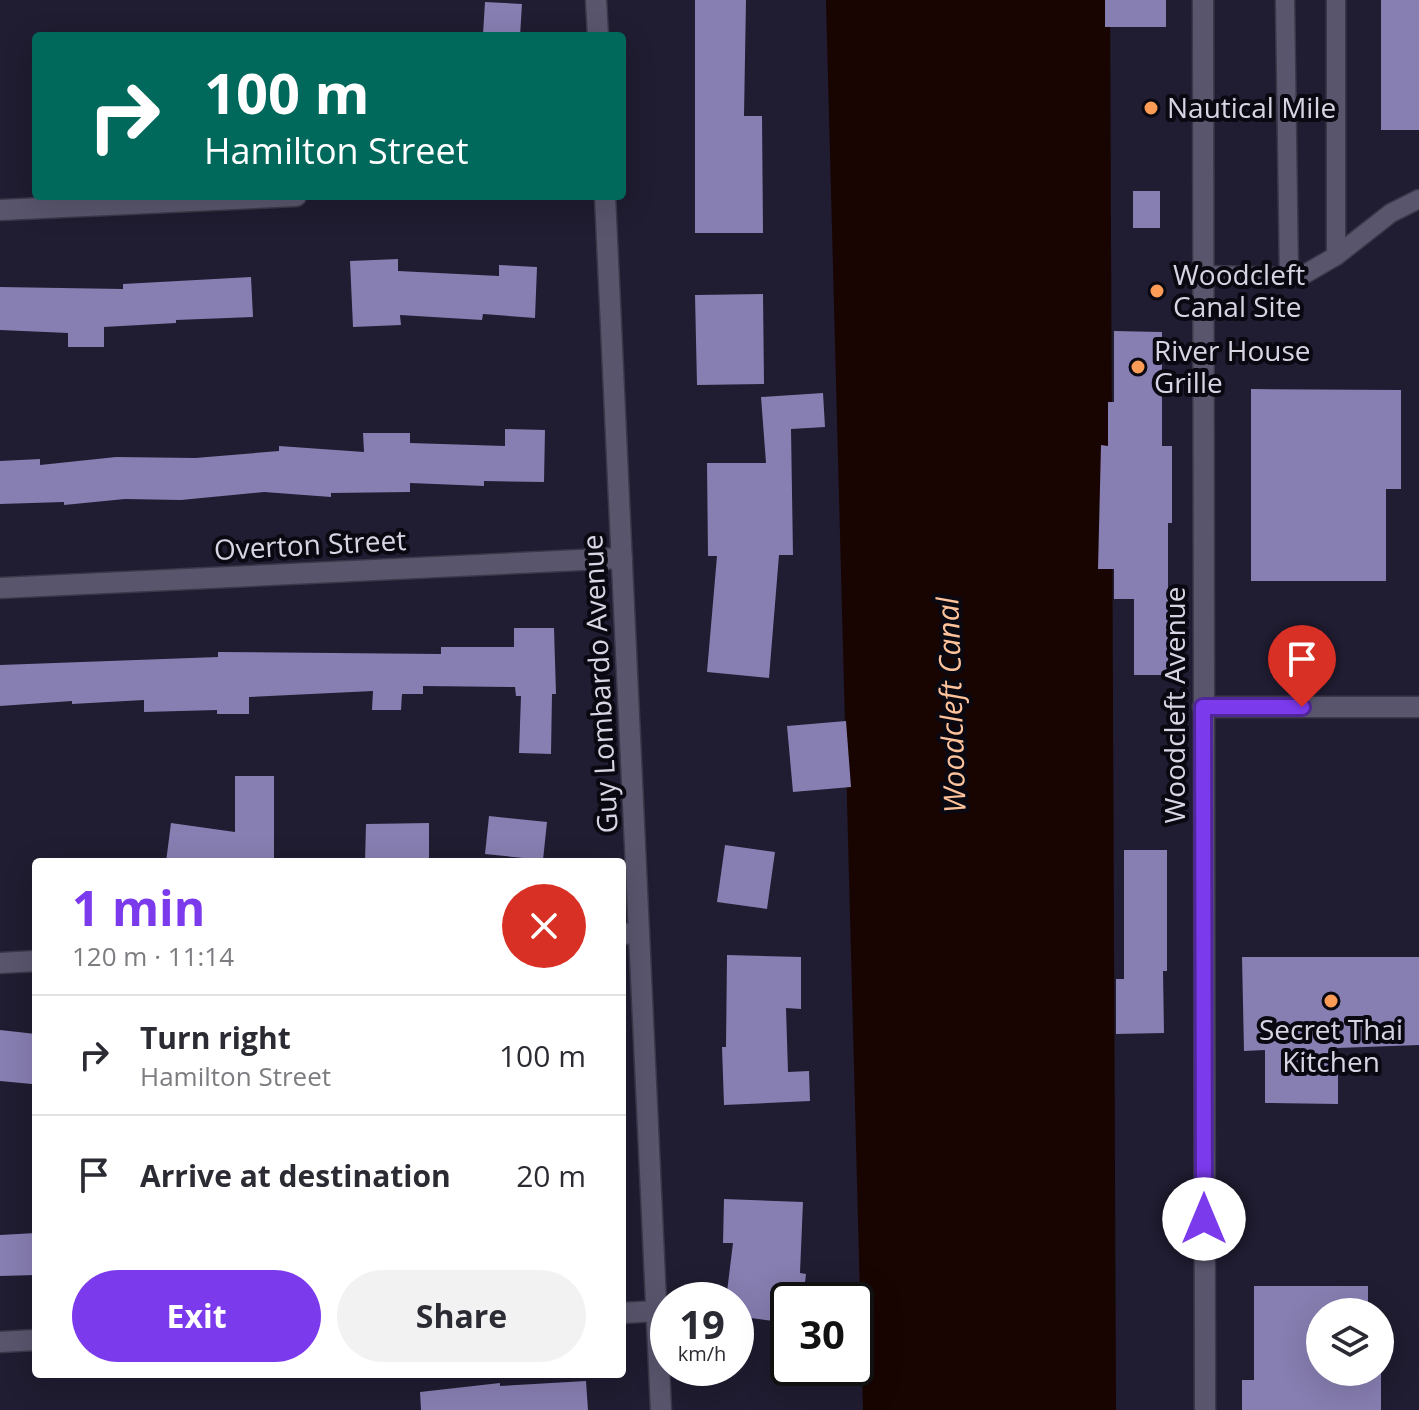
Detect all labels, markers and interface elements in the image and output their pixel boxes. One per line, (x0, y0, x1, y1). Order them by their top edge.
text: 100 m (204, 54, 370, 130)
icon: right (72, 64, 176, 168)
place label: Nautical Mile (1167, 88, 1336, 126)
marker: Nautical Mile (1142, 99, 1160, 117)
text: Hamilton Street (204, 126, 469, 175)
place label: Woodcleft Canal Site (1173, 255, 1305, 325)
marker: Woodcleft Canal Site (1148, 282, 1166, 300)
place label: River House Grille (1154, 331, 1311, 401)
marker: River House Grille (1129, 358, 1147, 376)
street label: Overton Street (213, 520, 407, 568)
street label: Guy Lombardo Avenue (572, 534, 626, 834)
street label: Woodcleft Avenue (1155, 586, 1193, 824)
water label: Woodcleft Canal (926, 595, 975, 814)
pin (1268, 625, 1336, 707)
icon: arrive (1280, 637, 1324, 681)
text: 1 min (72, 875, 205, 940)
button: close (502, 884, 586, 968)
text: 120 m · 11:14 (72, 938, 234, 974)
marker: Secret Thai Kitchen (1322, 992, 1340, 1010)
place label: Secret Thai Kitchen (1259, 1010, 1403, 1080)
text: Turn right (140, 1017, 291, 1058)
icon: right (72, 1033, 116, 1077)
text: 100 m (499, 1035, 586, 1076)
text: Hamilton Street (140, 1058, 331, 1094)
icon: arrive (72, 1153, 116, 1197)
text: Arrive at destination (140, 1155, 451, 1196)
text: 20 m (516, 1155, 586, 1196)
position arrow (1162, 1177, 1246, 1261)
button: Exit (72, 1270, 321, 1362)
button: Share (337, 1270, 586, 1362)
speed limit sign: 30 (770, 1282, 874, 1386)
text: 19 (679, 1296, 725, 1351)
map controls (1306, 1298, 1394, 1386)
button: layers (1306, 1298, 1394, 1386)
text: km/h (678, 1340, 726, 1367)

